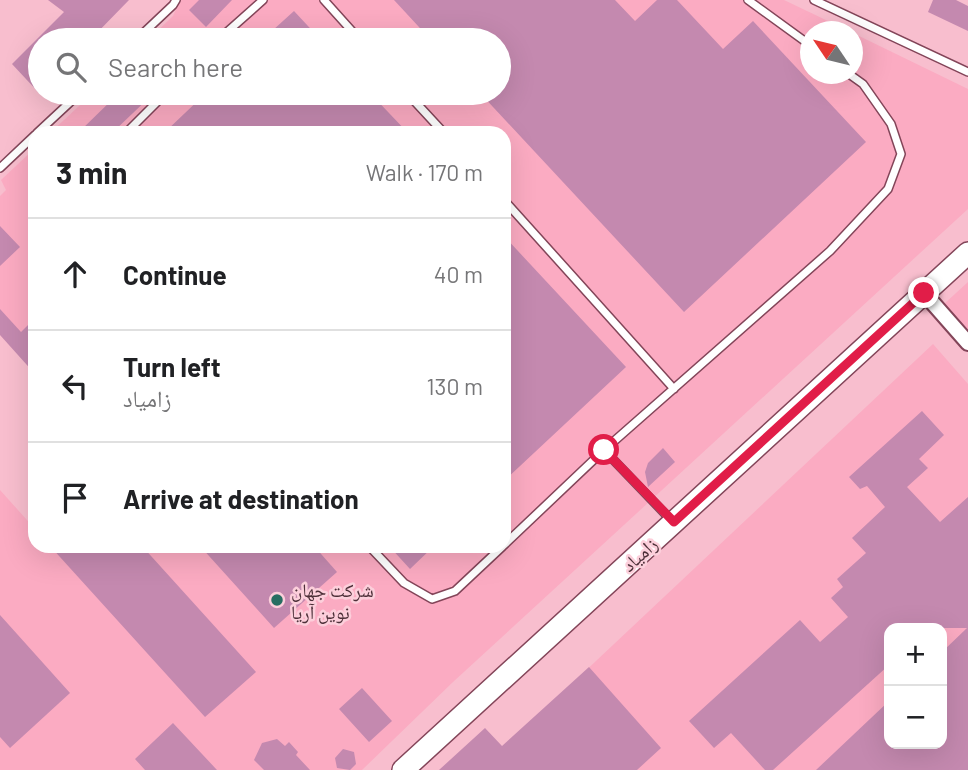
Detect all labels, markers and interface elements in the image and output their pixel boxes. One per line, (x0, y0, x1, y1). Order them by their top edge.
north arrow (800, 21, 863, 84)
search box (28, 28, 511, 105)
icon: search (52, 48, 90, 86)
text: Search here (108, 51, 243, 82)
text: 3 min (56, 154, 127, 190)
text: Walk · 170 m (366, 158, 483, 186)
icon: ahead (56, 255, 94, 293)
text: Continue (123, 259, 227, 290)
text: 40 m (434, 260, 483, 288)
route end (908, 277, 939, 308)
text: Turn left (123, 351, 221, 382)
icon: left (56, 367, 94, 405)
text: 130 m (426, 372, 483, 400)
text: زامیاد (123, 384, 171, 412)
route start (588, 434, 619, 465)
icon: arrive (56, 479, 94, 517)
text: Arrive at destination (123, 483, 359, 514)
street label: زامیاد (616, 532, 662, 577)
place label: شرکت جهان نوین آریا (291, 578, 374, 624)
marker: شرکت جهان نوین آریا (269, 592, 285, 608)
map controls (884, 623, 947, 749)
button: + (884, 623, 947, 686)
button: − (884, 686, 947, 749)

